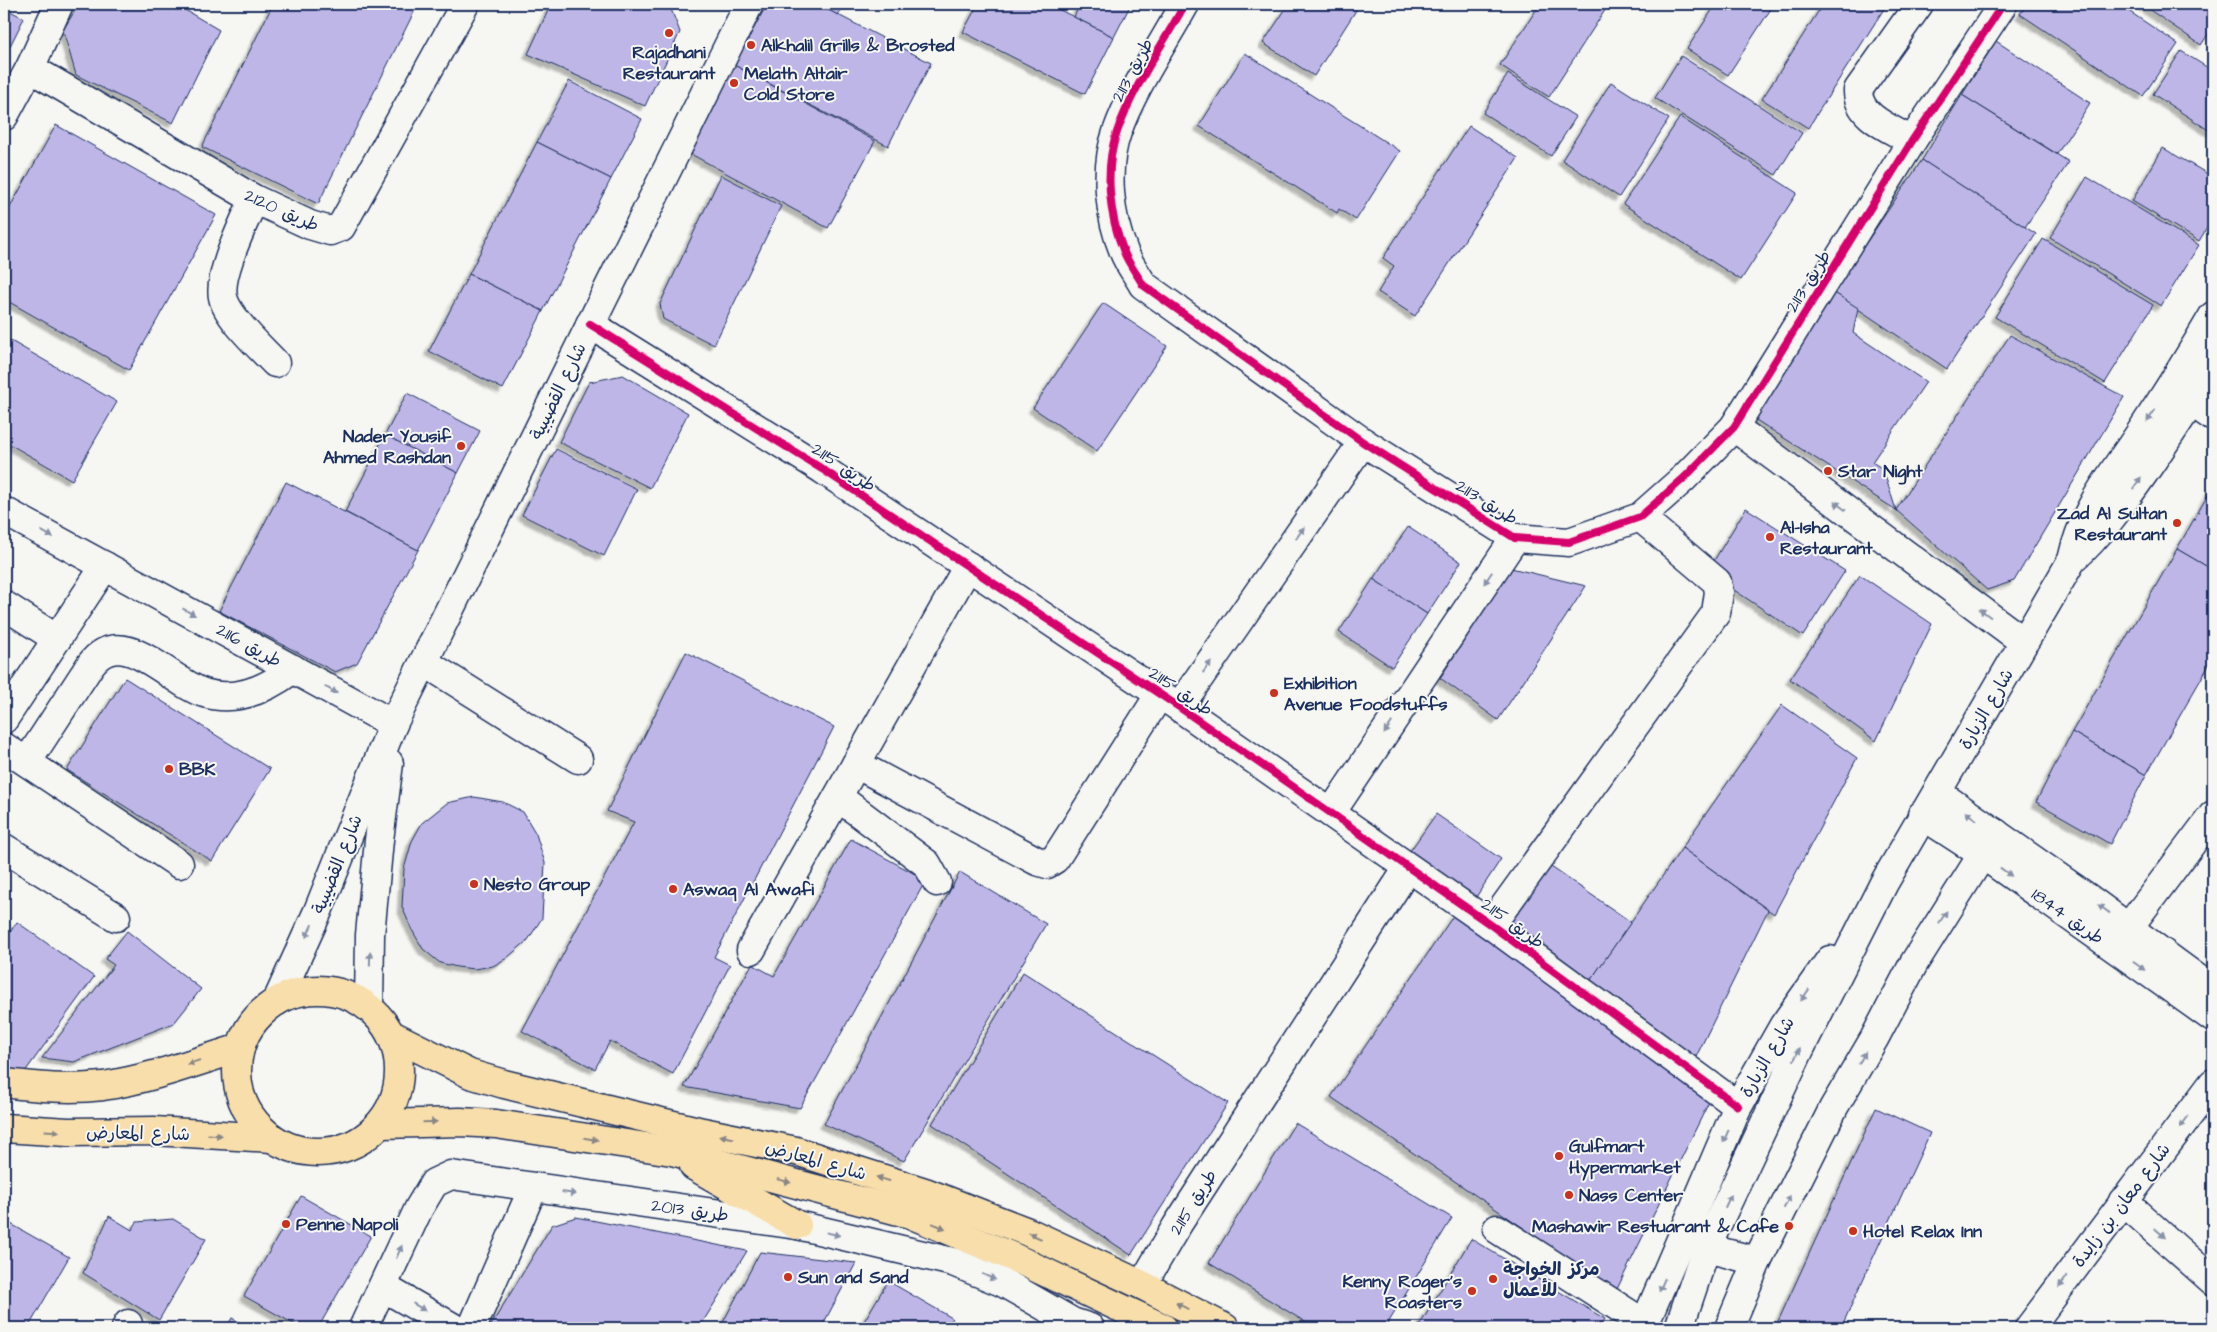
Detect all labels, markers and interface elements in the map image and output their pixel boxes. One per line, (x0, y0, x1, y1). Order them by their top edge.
marker: Rajadhani Restaurant (663, 27, 675, 39)
place label: Alkhalil Grills & Brosted (761, 33, 955, 58)
street label: طريق 2113 (1105, 34, 1160, 107)
marker: Alkhalil Grills & Brosted (745, 39, 757, 51)
place label: Rajadhani Restaurant (623, 40, 716, 86)
place label: Melath Altair Cold Store (744, 61, 848, 107)
marker: Melath Altair Cold Store (728, 77, 740, 89)
street label: طريق 2120 (240, 183, 323, 238)
street label: طريق 2113 (1780, 245, 1837, 317)
street label: شارع القضيبية (524, 338, 593, 444)
one-way arrow (2146, 410, 2156, 423)
place label: Nader Yousif Ahmed Rashdan (323, 424, 452, 470)
street label: طريق 2115 (807, 437, 881, 498)
marker: Nader Yousif Ahmed Rashdan (455, 440, 467, 452)
place label: Star Night (1837, 459, 1923, 485)
marker: Star Night (1822, 465, 1834, 477)
street label: طريق 2113 (1451, 474, 1523, 531)
one-way arrow (2132, 476, 2142, 489)
one-way arrow (1833, 501, 1847, 511)
place label: Zad Al Sultan Restaurant (2057, 501, 2168, 547)
place label: Al-Isha Restaurant (1780, 515, 1873, 561)
marker: Zad Al Sultan Restaurant (2171, 517, 2183, 529)
one-way arrow (1295, 527, 1305, 540)
one-way arrow (39, 530, 54, 538)
marker: Al-Isha Restaurant (1764, 531, 1776, 543)
one-way arrow (1483, 572, 1493, 585)
one-way arrow (182, 608, 196, 616)
one-way arrow (1979, 608, 1992, 619)
street label: طريق 2116 (212, 617, 286, 674)
one-way arrow (1202, 660, 1212, 674)
street label: طريق 2115 (1144, 661, 1218, 722)
street label: شارع الزبارة (1953, 664, 2020, 754)
place label: Exhibition Avenue Foodstuffs (1284, 671, 1448, 717)
one-way arrow (324, 686, 339, 694)
marker: Exhibition Avenue Foodstuffs (1268, 687, 1280, 699)
one-way arrow (1383, 721, 1393, 735)
place label: BBK (179, 757, 217, 782)
marker: BBK (163, 763, 175, 775)
street label: شارع القضيبية (306, 811, 369, 918)
one-way arrow (1964, 811, 1978, 821)
one-way arrow (2000, 867, 2013, 877)
place label: Nesto Group (484, 872, 590, 897)
place label: Aswaq Al Awafi (683, 877, 814, 902)
marker: Nesto Group (468, 878, 480, 890)
street label: طريق 1844 (2026, 882, 2109, 951)
marker: Aswaq Al Awafi (667, 883, 679, 895)
street label: طريق 2115 (1476, 892, 1549, 955)
one-way arrow (2097, 904, 2111, 914)
one-way arrow (1939, 911, 1948, 924)
one-way arrow (304, 924, 313, 939)
one-way arrow (366, 950, 374, 966)
one-way arrow (2132, 961, 2146, 971)
one-way arrow (1800, 988, 1810, 1001)
street label: شارع الزبارة (1734, 1012, 1801, 1102)
one-way arrow (1793, 1047, 1801, 1061)
one-way arrow (1858, 1052, 1867, 1065)
one-way arrow (186, 1059, 201, 1067)
one-way arrow (2178, 1115, 2189, 1128)
one-way arrow (422, 1118, 438, 1126)
street label: شارع المعارض (86, 1120, 190, 1147)
one-way arrow (45, 1127, 61, 1135)
one-way arrow (1721, 1129, 1729, 1143)
one-way arrow (207, 1131, 223, 1139)
one-way arrow (719, 1133, 734, 1141)
street label: شارع المعارض (762, 1134, 869, 1187)
place label: Gulfmart Hypermarket (1569, 1134, 1681, 1181)
one-way arrow (583, 1135, 599, 1143)
street label: شارع معان بن زايدة (2066, 1138, 2176, 1273)
marker: Gulfmart Hypermarket (1553, 1150, 1565, 1162)
street label: طريق 2115 (1164, 1165, 1223, 1240)
one-way arrow (876, 1174, 891, 1182)
one-way arrow (776, 1177, 791, 1185)
place label: Nass Center (1579, 1183, 1683, 1208)
one-way arrow (561, 1189, 577, 1197)
marker: Nass Center (1563, 1189, 1575, 1201)
street label: طريق 2013 (650, 1193, 730, 1228)
one-way arrow (1724, 1194, 1732, 1208)
one-way arrow (1783, 1195, 1791, 1209)
place label: Penne Napoli (296, 1212, 399, 1237)
place label: Mashawir Restuarant & Cafe (1532, 1214, 1779, 1239)
marker: Penne Napoli (280, 1218, 292, 1230)
place label: Hotel Relax Inn (1863, 1219, 1982, 1244)
marker: Mashawir Restuarant & Cafe (1783, 1220, 1795, 1232)
one-way arrow (932, 1223, 946, 1231)
marker: Hotel Relax Inn (1847, 1225, 1859, 1237)
one-way arrow (2153, 1228, 2166, 1239)
one-way arrow (825, 1230, 840, 1238)
one-way arrow (1028, 1232, 1043, 1240)
one-way arrow (395, 1245, 403, 1259)
place label: مركز الخواجة للأعمال (1503, 1257, 1600, 1303)
place label: Sun and Sand (797, 1265, 909, 1290)
place label: Kenny Roger's Roasters (1342, 1269, 1462, 1315)
marker: Sun and Sand (782, 1271, 794, 1283)
one-way arrow (982, 1273, 996, 1281)
marker: مركز الخواجة للأعمال (1487, 1273, 1499, 1285)
one-way arrow (2058, 1275, 2068, 1289)
one-way arrow (1657, 1278, 1665, 1292)
marker: Kenny Roger's Roasters (1466, 1285, 1478, 1297)
one-way arrow (1175, 1302, 1189, 1310)
one-way arrow (412, 1303, 425, 1312)

